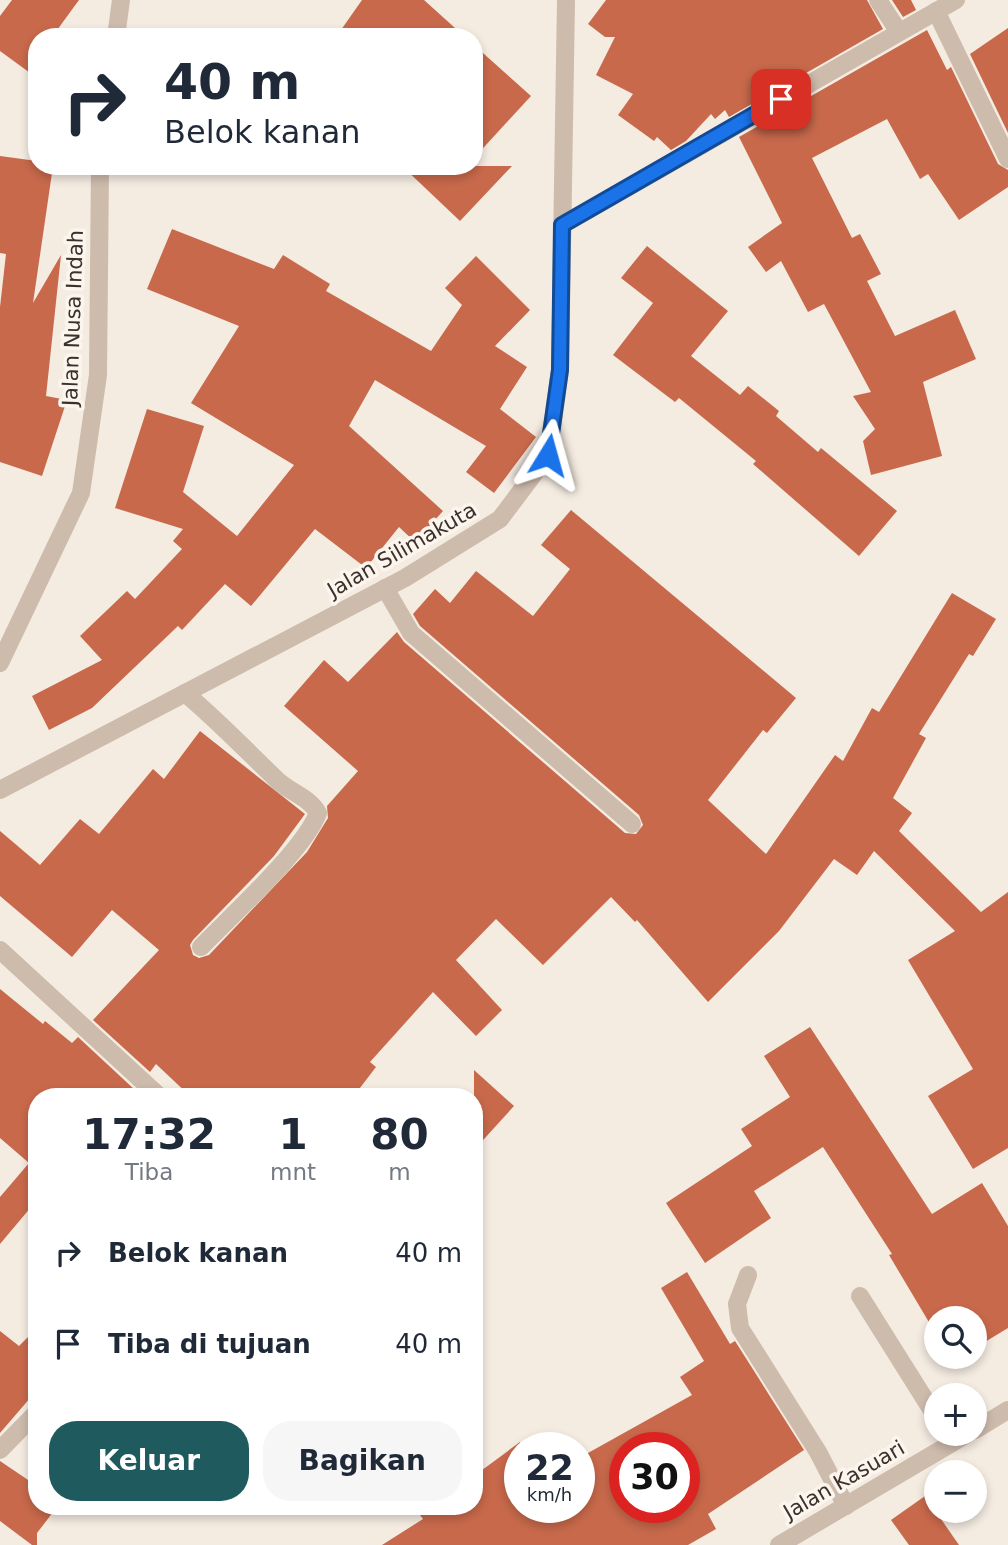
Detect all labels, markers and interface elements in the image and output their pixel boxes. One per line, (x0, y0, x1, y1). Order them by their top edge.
text: 40 m (164, 54, 300, 111)
icon: right (49, 56, 140, 147)
pin (751, 69, 811, 129)
icon: arrive (762, 80, 800, 118)
text: Belok kanan (164, 113, 361, 151)
street label: Jalan Nusa Indah (58, 230, 88, 408)
position arrow (511, 418, 585, 492)
street label: Jalan Silimakuta (322, 498, 481, 603)
text: 17:32 (82, 1110, 216, 1159)
text: 1 (278, 1110, 308, 1159)
text: 80 (370, 1110, 429, 1159)
text: Tiba (125, 1159, 173, 1185)
text: mnt (270, 1159, 316, 1185)
text: m (388, 1159, 411, 1185)
icon: right (49, 1234, 87, 1272)
text: Belok kanan (108, 1238, 288, 1268)
text: 40 m (395, 1238, 462, 1268)
map controls (924, 1306, 987, 1523)
button: search (924, 1306, 987, 1369)
icon: arrive (49, 1325, 87, 1363)
text: Tiba di tujuan (108, 1329, 311, 1359)
text: 40 m (395, 1329, 462, 1359)
button: + (924, 1383, 987, 1446)
button: Keluar (49, 1421, 249, 1501)
button: Bagikan (263, 1421, 462, 1501)
speed limit sign: 30 (609, 1432, 700, 1523)
street label: Jalan Kasuari (778, 1436, 909, 1525)
text: 22 (525, 1448, 574, 1488)
button: − (924, 1460, 987, 1523)
text: km/h (527, 1484, 572, 1505)

